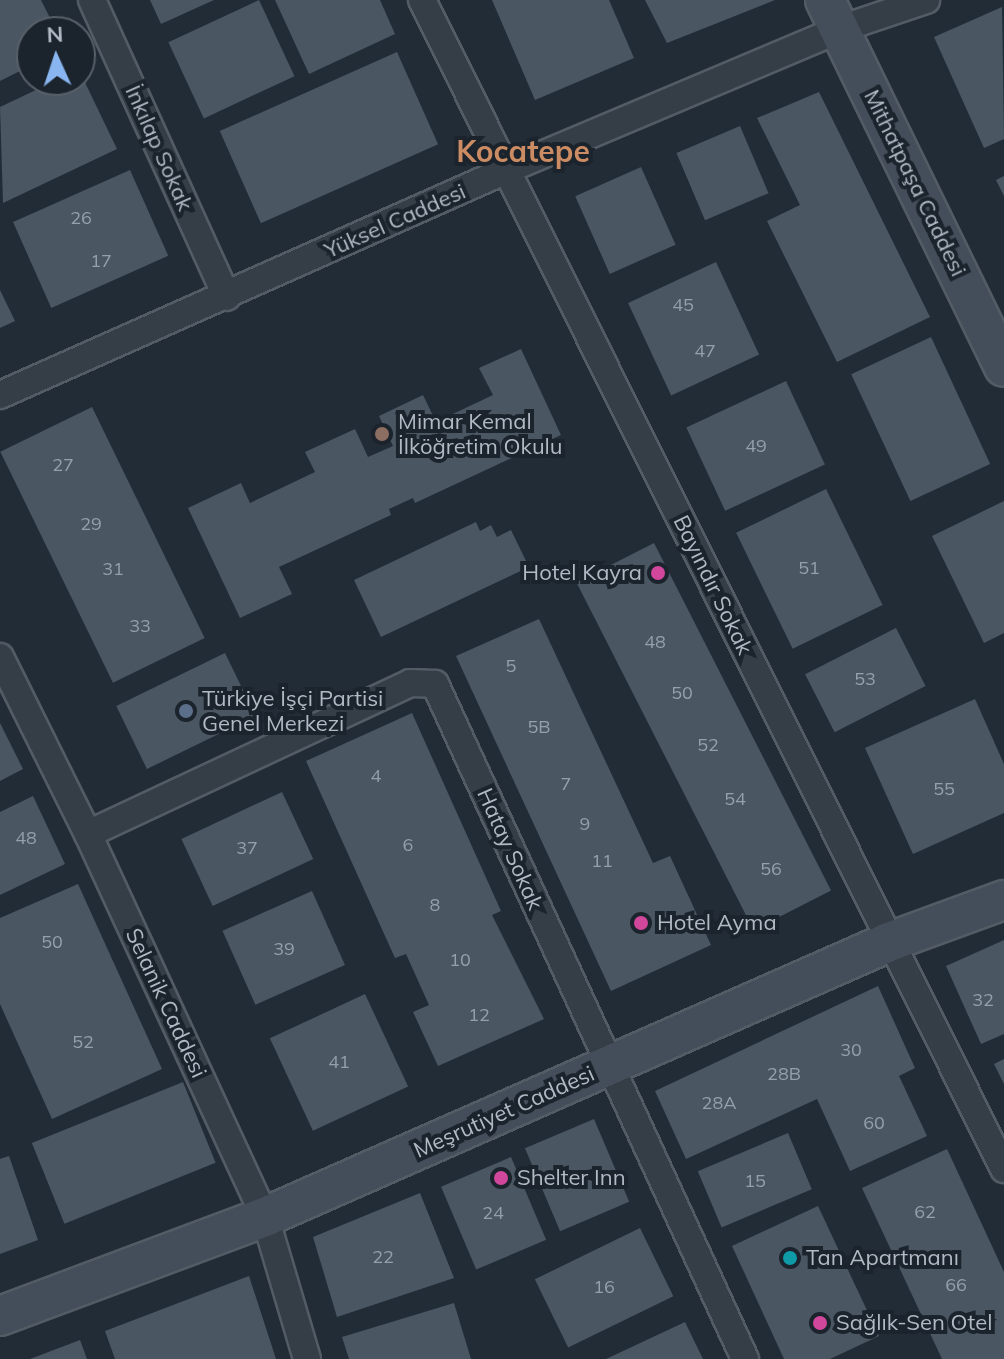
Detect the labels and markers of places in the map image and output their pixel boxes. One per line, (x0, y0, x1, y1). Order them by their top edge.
place label: Mimar Kemal İlköğretim Okulu (398, 408, 563, 460)
marker: Mimar Kemal İlköğretim Okulu (373, 425, 391, 443)
place label: Hotel Kayra (522, 560, 642, 586)
marker: Hotel Kayra (649, 564, 667, 582)
place label: Türkiye İşçi Partisi Genel Merkezi (202, 685, 383, 736)
marker: Türkiye İşçi Partisi Genel Merkezi (177, 702, 195, 720)
place label: Hotel Ayma (657, 910, 777, 936)
marker: Hotel Ayma (632, 914, 650, 932)
place label: Shelter Inn (517, 1165, 626, 1191)
marker: Shelter Inn (492, 1169, 510, 1187)
place label: Tan Apartmanı (806, 1245, 959, 1271)
marker: Tan Apartmanı (781, 1249, 799, 1267)
place label: Sağlık-Sen Otel (836, 1310, 992, 1336)
marker: Sağlık-Sen Otel (811, 1314, 829, 1332)

